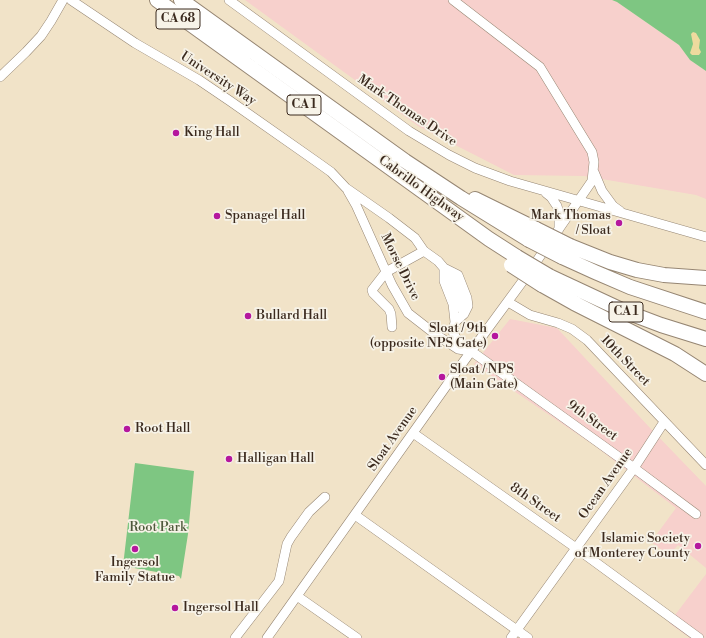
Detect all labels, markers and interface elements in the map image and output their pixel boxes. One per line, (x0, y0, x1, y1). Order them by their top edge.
road number: CA 68 (156, 9, 200, 29)
street label: University Way (177, 49, 259, 109)
street label: Mark Thomas Drive (354, 72, 460, 150)
road number: CA 1 (287, 95, 321, 115)
place label: King Hall (184, 125, 240, 141)
marker: King Hall (171, 128, 181, 138)
street label: Cabrillo Highway (375, 153, 467, 225)
place label: Spanagel Hall (225, 208, 305, 224)
place label: Mark Thomas / Sloat (530, 208, 611, 239)
marker: Spanagel Hall (212, 211, 222, 221)
marker: Mark Thomas / Sloat (614, 218, 624, 228)
street label: Morse Drive (377, 231, 423, 303)
road number: CA 1 (609, 302, 643, 322)
place label: Bullard Hall (256, 308, 327, 324)
marker: Bullard Hall (243, 311, 253, 321)
place label: Sloat / 9th (opposite NPS Gate) (370, 321, 487, 352)
marker: Sloat / 9th (opposite NPS Gate) (490, 331, 500, 341)
street label: 10th Street (597, 332, 653, 390)
place label: Sloat / NPS (Main Gate) (450, 362, 518, 393)
marker: Sloat / NPS (Main Gate) (437, 372, 447, 382)
street label: 9th Street (564, 398, 620, 444)
street label: Sloat Avenue (365, 404, 421, 474)
place label: Root Hall (135, 421, 190, 437)
marker: Root Hall (122, 424, 132, 434)
street label: Ocean Avenue (576, 445, 636, 523)
place label: Halligan Hall (237, 451, 314, 467)
marker: Halligan Hall (224, 454, 234, 464)
street label: 8th Street (507, 480, 563, 526)
park label: Root Park (129, 520, 187, 536)
place label: Islamic Society of Monterey County (575, 531, 690, 562)
marker: Islamic Society of Monterey County (693, 541, 703, 551)
marker: Ingersol Family Statue (130, 544, 140, 554)
place label: Ingersol Family Statue (95, 555, 175, 586)
place label: Ingersol Hall (183, 600, 259, 616)
marker: Ingersol Hall (170, 603, 180, 613)

